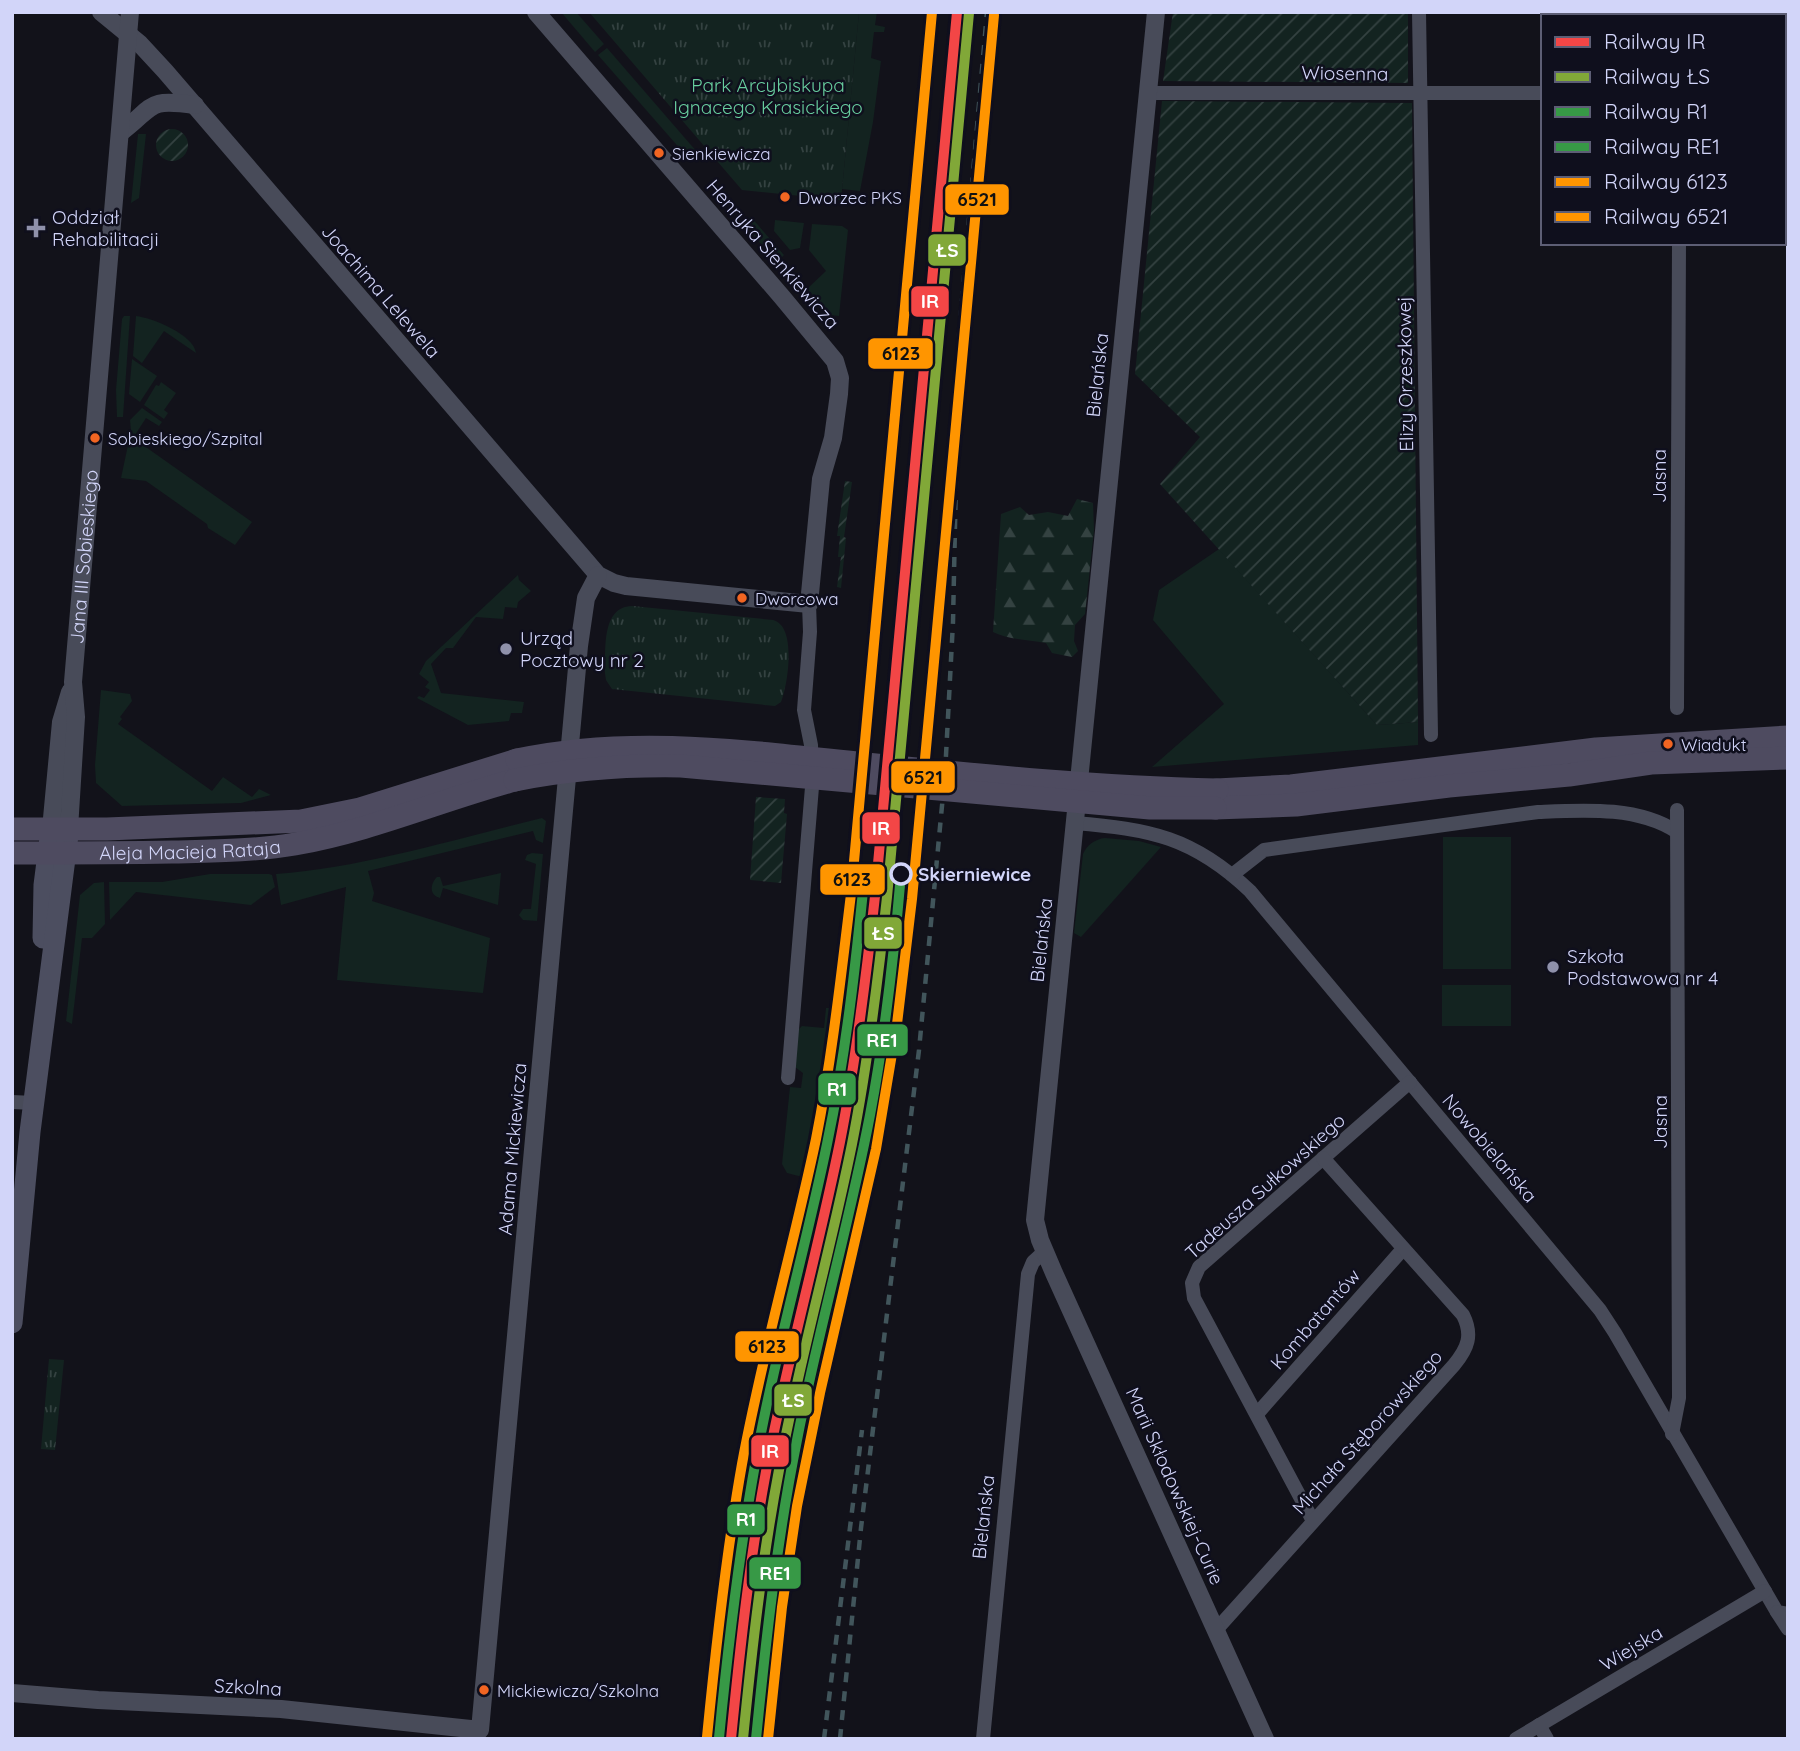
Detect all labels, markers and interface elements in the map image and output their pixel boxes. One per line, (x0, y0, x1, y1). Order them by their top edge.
legend (1541, 14, 1786, 245)
text: Railway IR (1604, 28, 1705, 54)
street label: Wiosenna (1301, 60, 1389, 86)
text: Railway ŁS (1604, 63, 1710, 89)
park label: Park Arcybiskupa Ignacego Krasickiego (673, 73, 863, 119)
text: Railway R1 (1604, 98, 1708, 124)
text: Railway RE1 (1604, 133, 1720, 159)
place label: Sienkiewicza (672, 143, 771, 164)
marker: Sienkiewicza (652, 146, 666, 160)
text: Railway 6123 (1604, 168, 1728, 194)
street label: Henryka Sienkiewicza (701, 174, 845, 334)
line badge: 6521 (944, 183, 1010, 216)
place label: Dworzec PKS (798, 187, 902, 208)
text: 6521 (957, 187, 997, 211)
marker: Dworzec PKS (778, 190, 792, 204)
text: Railway 6521 (1604, 203, 1728, 229)
place label: Oddział Rehabilitacji (52, 205, 159, 251)
marker: Oddział Rehabilitacji (26, 218, 46, 238)
street label: Joachima Lelewela (316, 219, 446, 363)
line badge: ŁS (927, 233, 967, 267)
text: ŁS (935, 238, 959, 262)
line badge: IR (910, 285, 950, 318)
text: IR (921, 289, 939, 313)
street label: Elizy Orzeszkowej (1392, 296, 1418, 452)
street label: Bielańska (1081, 332, 1113, 418)
line badge: 6123 (867, 337, 934, 370)
text: 6123 (882, 341, 920, 365)
place label: Sobieskiego/Szpital (108, 428, 263, 449)
marker: Sobieskiego/Szpital (88, 431, 102, 445)
street label: Jasna (1647, 449, 1671, 503)
street label: Jana III Sobieskiego (64, 469, 103, 645)
place label: Dworcowa (755, 588, 839, 609)
marker: Dworcowa (735, 591, 749, 605)
place label: Urząd Pocztowy nr 2 (520, 626, 644, 672)
marker: Urząd Pocztowy nr 2 (498, 641, 514, 657)
place label: Wiadukt (1681, 734, 1747, 755)
marker: Wiadukt (1661, 737, 1675, 751)
line badge: 6521 (890, 760, 956, 794)
text: 6521 (903, 765, 943, 789)
line badge: IR (861, 811, 901, 845)
text: IR (872, 816, 890, 840)
street label: Aleja Macieja Rataja (99, 834, 282, 865)
place label: Skierniewice (918, 862, 1031, 886)
line badge: 6123 (819, 863, 886, 896)
marker: Skierniewice (890, 863, 912, 885)
text: 6123 (833, 867, 871, 891)
street label: Bielańska (1025, 897, 1057, 983)
line badge: ŁS (863, 916, 903, 950)
text: ŁS (871, 921, 895, 945)
place label: Szkoła Podstawowa nr 4 (1567, 944, 1718, 990)
marker: Szkoła Podstawowa nr 4 (1545, 959, 1561, 975)
line badge: RE1 (856, 1023, 909, 1057)
text: RE1 (866, 1028, 898, 1052)
street label: Adama Mickiewicza (493, 1062, 531, 1236)
line badge: R1 (817, 1072, 857, 1106)
text: R1 (827, 1077, 847, 1101)
street label: Nowobielańska (1437, 1089, 1543, 1207)
street label: Jasna (1648, 1095, 1672, 1149)
street label: Tadeusza Sułkowskiego (1180, 1108, 1350, 1264)
street label: Kombatantów (1265, 1264, 1365, 1374)
line badge: 6123 (734, 1330, 800, 1363)
text: 6123 (748, 1334, 786, 1358)
street label: Michała Stęborowskiego (1287, 1345, 1447, 1519)
line badge: ŁS (773, 1383, 813, 1417)
street label: Marii Skłodowskiej-Curie (1121, 1384, 1229, 1588)
text: ŁS (781, 1388, 805, 1412)
line badge: IR (750, 1434, 790, 1468)
text: IR (761, 1439, 779, 1463)
street label: Bielańska (967, 1474, 999, 1560)
line badge: R1 (726, 1503, 766, 1536)
text: R1 (736, 1507, 756, 1531)
line badge: RE1 (748, 1556, 802, 1590)
text: RE1 (759, 1561, 791, 1585)
street label: Wiejska (1595, 1620, 1667, 1676)
street label: Szkolna (213, 1673, 283, 1701)
place label: Mickiewicza/Szkolna (497, 1680, 659, 1701)
marker: Mickiewicza/Szkolna (477, 1683, 491, 1697)

